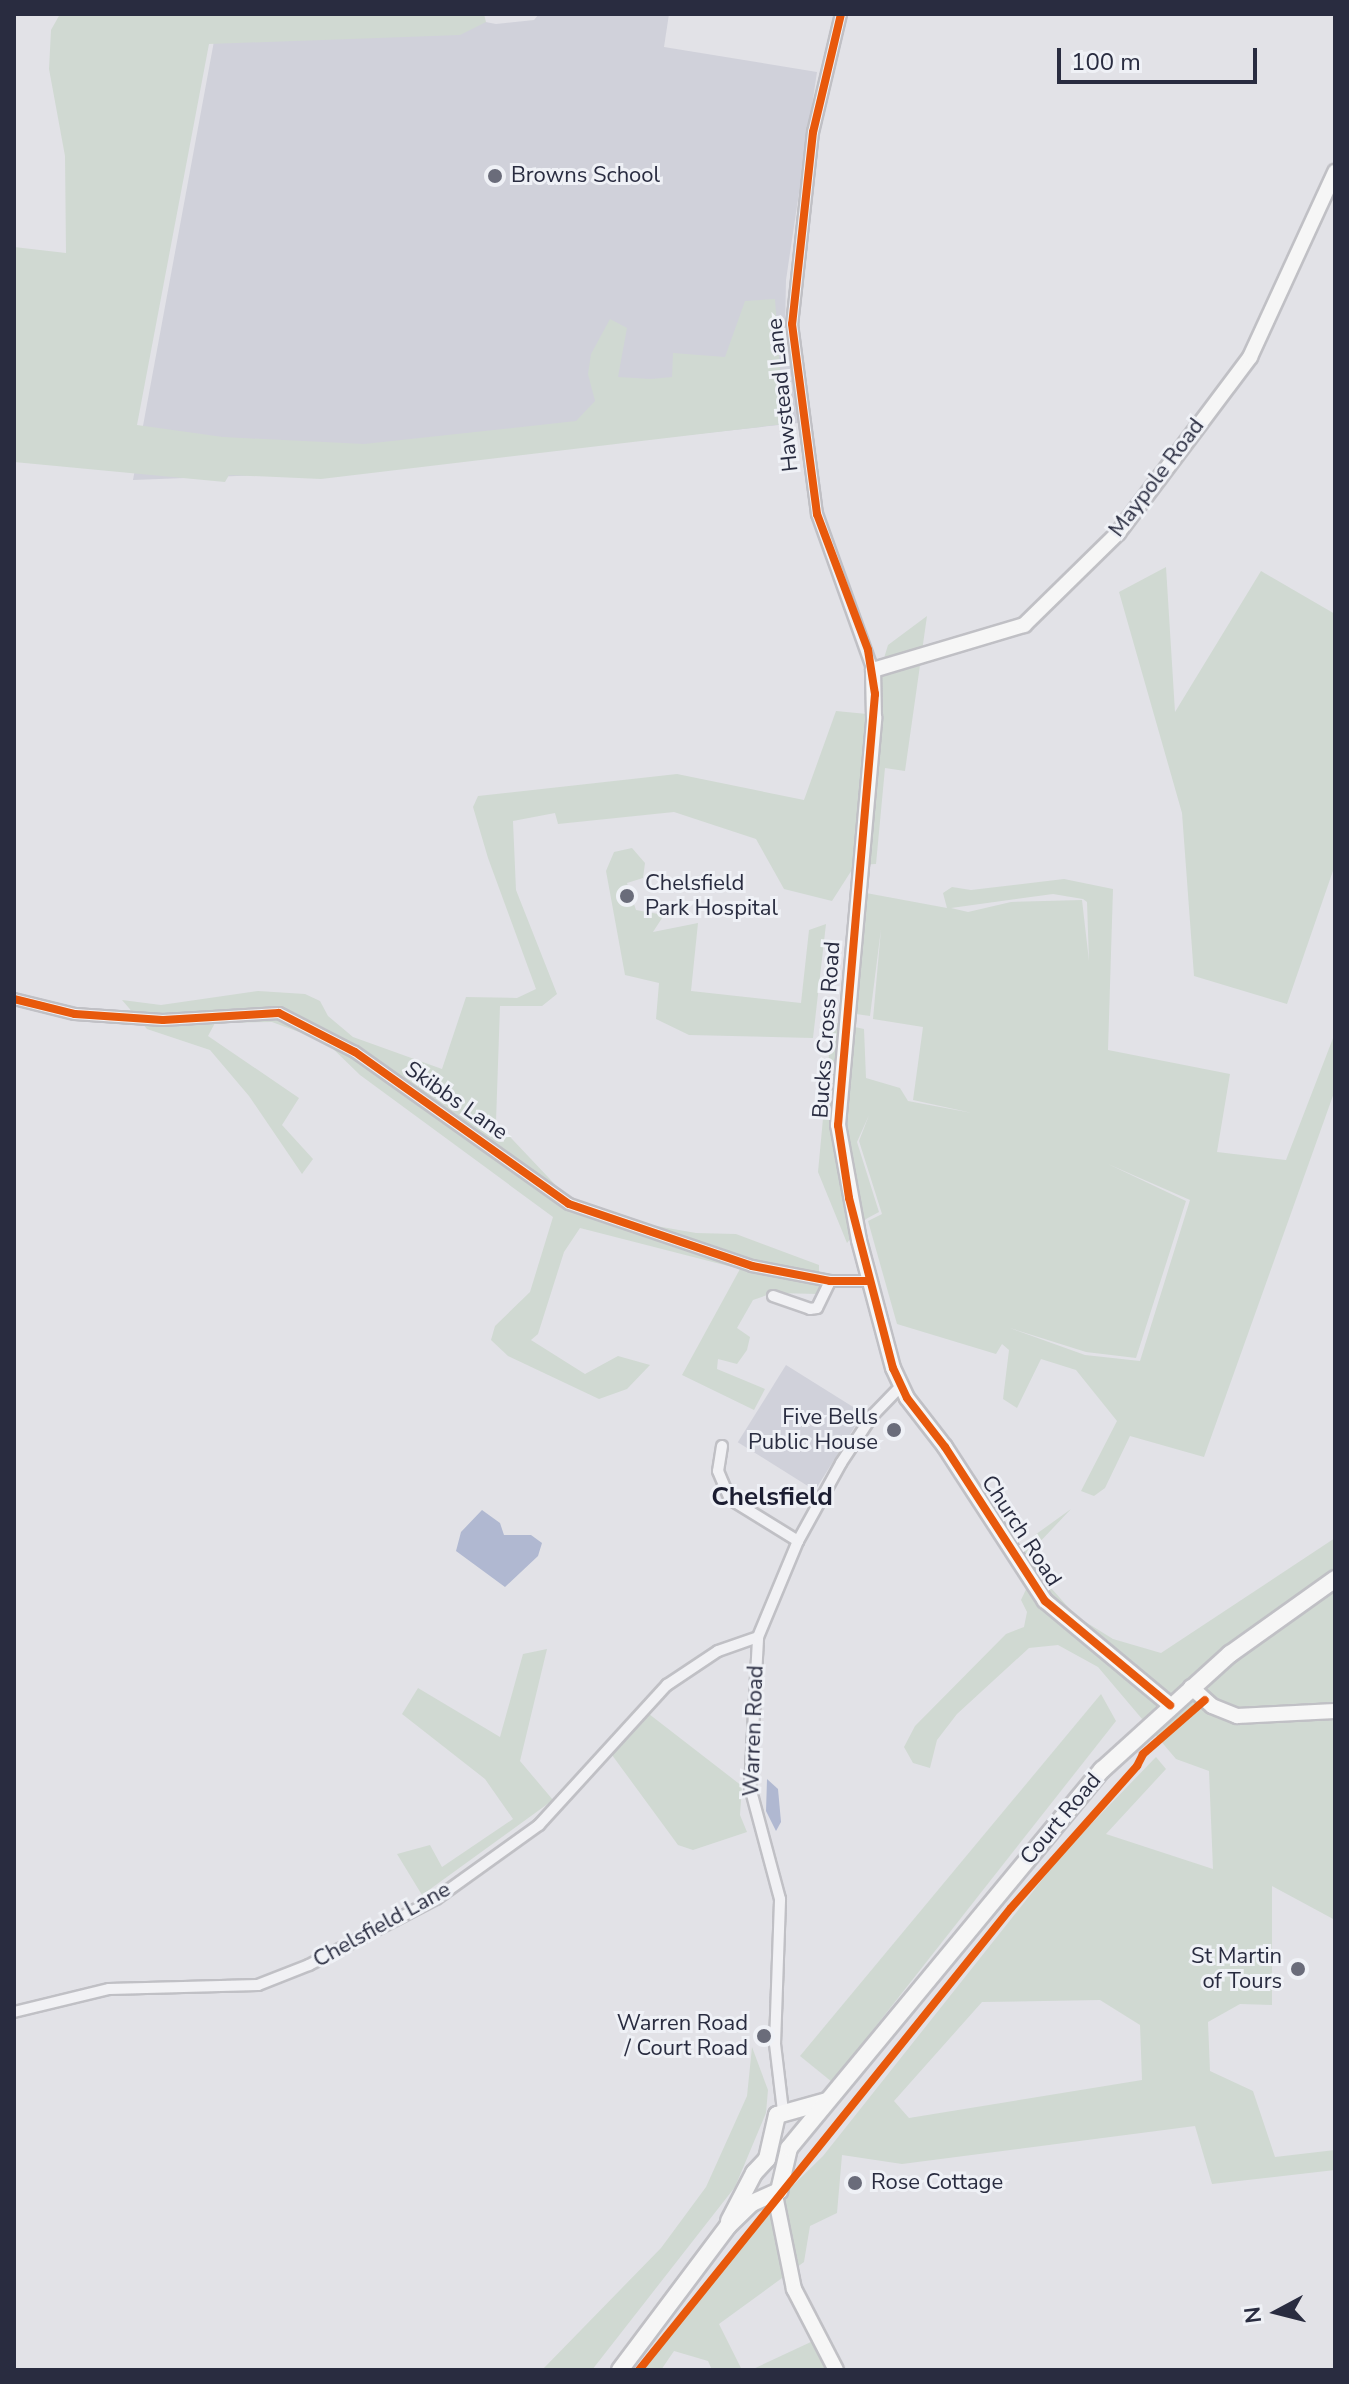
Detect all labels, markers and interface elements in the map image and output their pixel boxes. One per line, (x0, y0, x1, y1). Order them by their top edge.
scale bar (1061, 32, 1261, 82)
text: 100 m (1071, 46, 1141, 78)
place label: Browns School (511, 163, 660, 189)
marker: Browns School (486, 167, 504, 185)
street label: Hawstead Lane (762, 317, 804, 473)
street label: Maypole Road (1104, 413, 1210, 543)
place label: Chelsfield Park Hospital (645, 870, 778, 922)
marker: Chelsfield Park Hospital (616, 885, 638, 907)
street label: Bucks Cross Road (808, 941, 846, 1119)
street label: Skibbs Lane (400, 1056, 512, 1146)
place label: Five Bells Public House (748, 1404, 878, 1456)
marker: Five Bells Public House (885, 1421, 903, 1439)
street label: Church Road (975, 1471, 1067, 1591)
district label: Chelsfield (711, 1481, 833, 1513)
street label: Warren Road (739, 1665, 769, 1797)
street label: Court Road (1015, 1768, 1107, 1870)
street label: Chelsfield Lane (309, 1876, 455, 1974)
place label: St Martin of Tours (1191, 1943, 1282, 1994)
marker: St Martin of Tours (1289, 1960, 1307, 1978)
place label: Warren Road / Court Road (617, 2010, 748, 2062)
marker: Warren Road / Court Road (755, 2027, 773, 2045)
place label: Rose Cottage (871, 2170, 1003, 2196)
marker: Rose Cottage (846, 2174, 864, 2192)
north arrow (1237, 2272, 1317, 2352)
text: N (1237, 2305, 1269, 2325)

